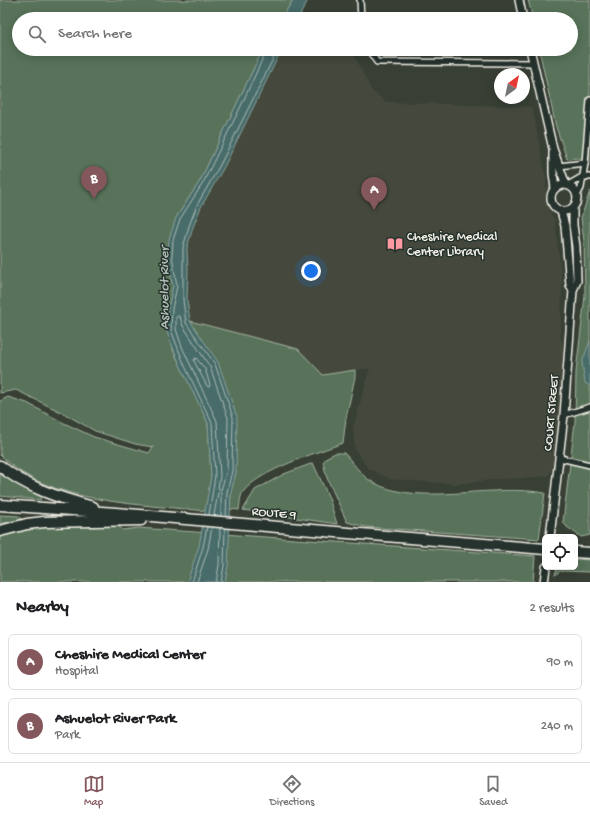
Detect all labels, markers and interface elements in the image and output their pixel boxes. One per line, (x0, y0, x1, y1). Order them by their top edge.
search box (12, 12, 578, 56)
icon: search (26, 23, 48, 45)
text: Search here (58, 25, 132, 43)
north arrow (494, 68, 530, 104)
pin: B (81, 166, 107, 199)
pin: A (361, 177, 387, 210)
place label: Cheshire Medical Center Library (407, 230, 498, 260)
library icon: Cheshire Medical Center Library (386, 235, 404, 253)
water label: Ashuelot River (157, 244, 174, 329)
your location (301, 261, 321, 281)
street label: COURT STREET (541, 373, 563, 452)
street label: ROUTE 9 (251, 505, 297, 523)
map controls (542, 534, 578, 570)
button: locate (542, 534, 578, 570)
text: Nearby (16, 598, 69, 618)
text: 2 results (529, 601, 574, 616)
text: Cheshire Medical Center (55, 646, 205, 664)
text: A (26, 655, 34, 670)
text: 90 m (547, 655, 573, 670)
text: Hospital (55, 664, 99, 679)
text: Ashuelot River Park (55, 710, 176, 728)
text: B (27, 719, 33, 734)
text: 240 m (541, 719, 573, 734)
text: Park (55, 728, 80, 743)
tab: Map (83, 773, 105, 809)
tab: Directions (270, 773, 314, 809)
tab: Saved (479, 773, 507, 809)

